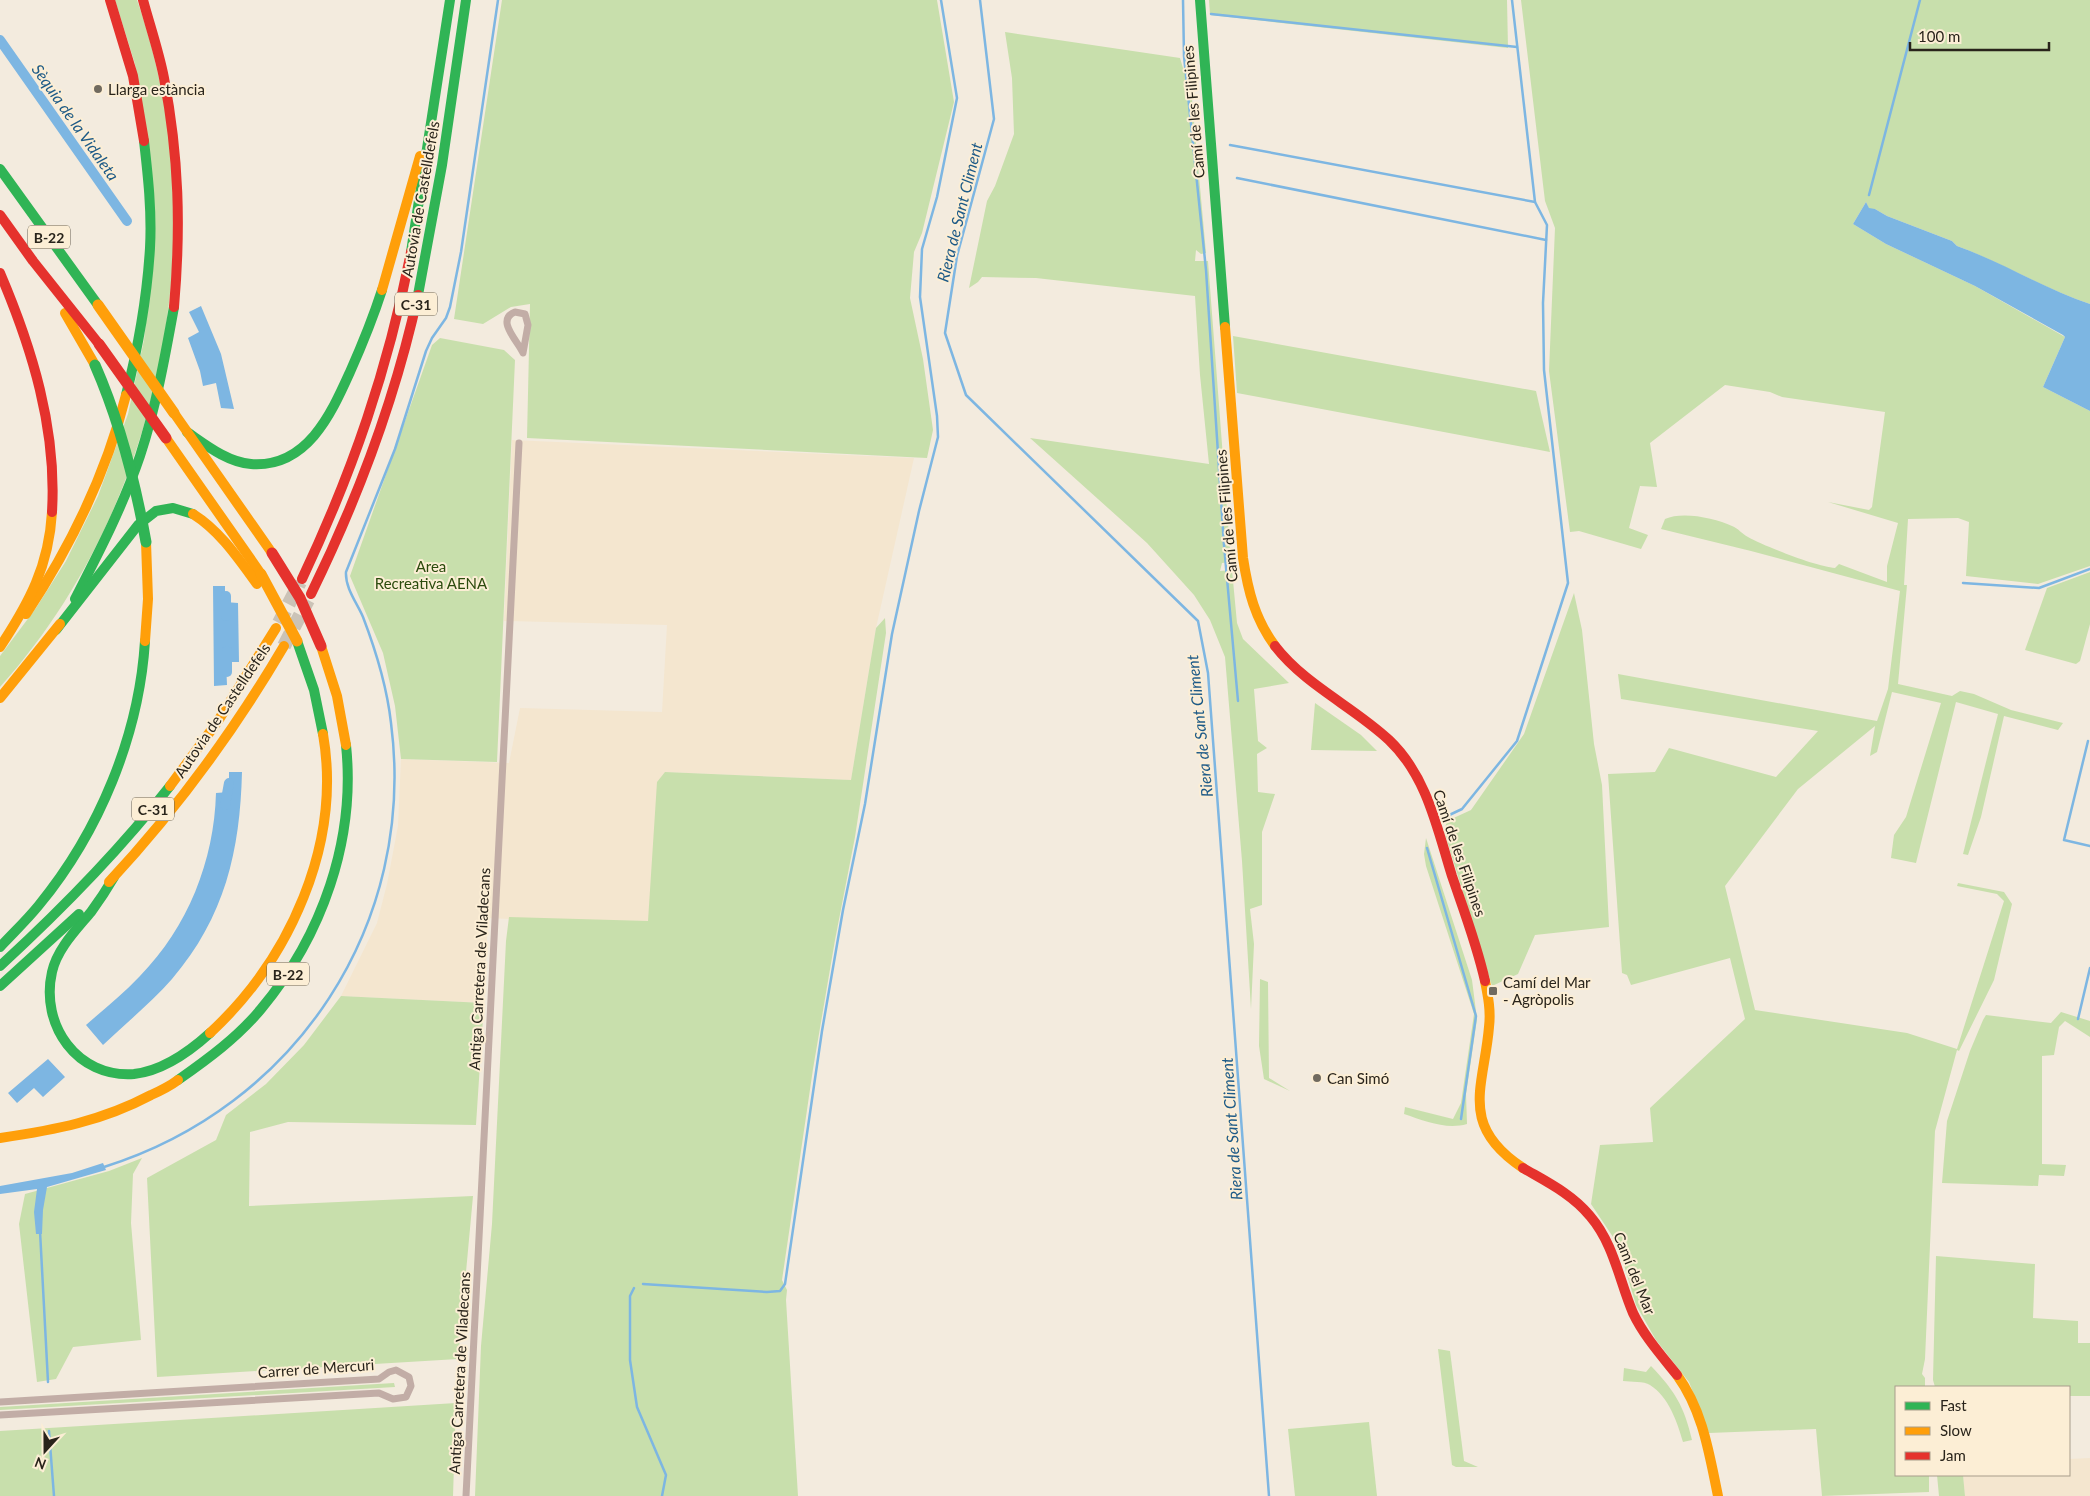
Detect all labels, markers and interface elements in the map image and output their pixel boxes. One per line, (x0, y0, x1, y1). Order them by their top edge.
scale bar (1910, 20, 2049, 52)
text: 100 m (1918, 27, 1960, 45)
street label: Camí de les Filipines (1178, 45, 1208, 179)
water label: Sèquia de la Vidaleta (29, 60, 123, 184)
place label: Llarga estància (108, 80, 205, 98)
marker: Llarga estància (92, 83, 104, 95)
street label: Autovia de Castelldefels (397, 119, 443, 279)
water label: Riera de Sant Climent (932, 140, 986, 284)
road number: B-22 (28, 226, 70, 248)
road number: C-31 (395, 292, 437, 316)
street label: Camí de les Filipines (1211, 449, 1241, 583)
park label: Area Recreativa AENA (375, 557, 488, 592)
street label: Autovia de Castelldefels (170, 639, 274, 781)
water label: Riera de Sant Climent (1182, 654, 1216, 798)
street label: Camí de les Filipines (1430, 787, 1490, 919)
road number: C-31 (132, 798, 174, 821)
street label: Antiga Carretera de Viladecans (465, 867, 493, 1071)
road number: B-22 (267, 962, 309, 986)
place label: Camí del Mar - Agròpolis (1503, 973, 1591, 1008)
marker: Camí del Mar - Agròpolis (1487, 985, 1499, 997)
water label: Riera de Sant Climent (1217, 1057, 1245, 1201)
place label: Can Simó (1327, 1069, 1389, 1087)
marker: Can Simó (1311, 1072, 1323, 1084)
street label: Camí del Mar (1610, 1229, 1660, 1317)
street label: Antiga Carretera de Viladecans (445, 1271, 473, 1475)
street label: Carrer de Mercuri (257, 1355, 375, 1381)
legend (1895, 1386, 2070, 1476)
text: Fast (1940, 1396, 1967, 1414)
text: Slow (1940, 1421, 1972, 1439)
north arrow (20, 1426, 70, 1476)
text: Jam (1940, 1446, 1966, 1464)
text: N (32, 1454, 48, 1473)

